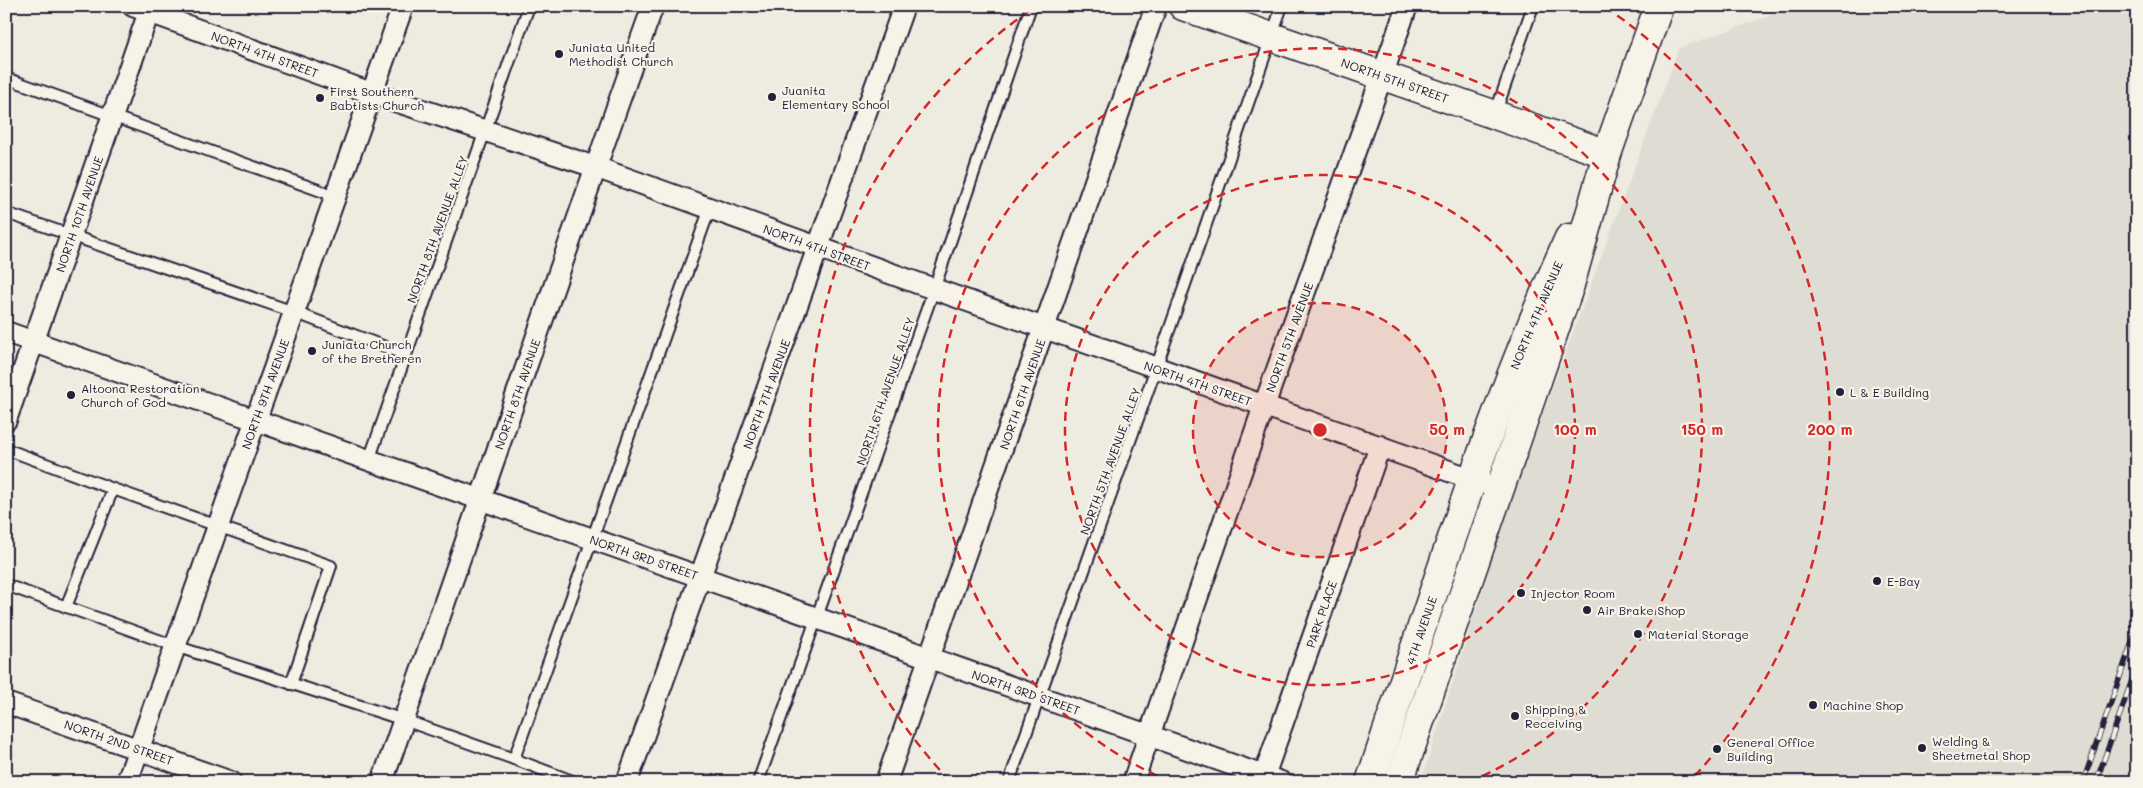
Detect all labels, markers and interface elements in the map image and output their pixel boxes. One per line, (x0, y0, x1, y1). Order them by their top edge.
street label: NORTH 4TH STREET (209, 27, 321, 81)
place label: Juniata United Methodist Church (569, 39, 673, 69)
marker: Juniata United Methodist Church (553, 48, 565, 60)
street label: NORTH 5TH STREET (1339, 54, 1451, 106)
place label: Juanita Elementary School (782, 82, 890, 112)
place label: First Southern Babtists Church (330, 83, 424, 113)
marker: Juanita Elementary School (766, 91, 778, 103)
marker: First Southern Babtists Church (314, 92, 326, 104)
street label: NORTH 8TH AVENUE ALLEY (403, 153, 471, 305)
street label: NORTH 10TH AVENUE (52, 154, 106, 274)
street label: NORTH 4TH STREET (761, 220, 873, 274)
street label: NORTH 4TH AVENUE (1506, 258, 1566, 372)
street label: NORTH 5TH AVENUE (1262, 280, 1316, 394)
street label: NORTH 6TH AVENUE ALLEY (852, 315, 918, 467)
place label: Juniata Church of the Bretheren (322, 336, 421, 366)
street label: NORTH 8TH AVENUE (491, 336, 544, 452)
street label: NORTH 6TH AVENUE (996, 336, 1049, 452)
street label: NORTH 9TH AVENUE (238, 337, 292, 451)
street label: NORTH 7TH AVENUE (739, 337, 793, 451)
marker: Juniata Church of the Bretheren (306, 345, 318, 357)
street label: NORTH 4TH STREET (1142, 357, 1254, 409)
place label: Altoona Restoration Church of God (81, 380, 199, 410)
place label: L & E Building (1850, 384, 1929, 400)
street label: NORTH 5TH AVENUE ALLEY (1076, 385, 1144, 537)
marker: L & E Building (1834, 386, 1846, 398)
marker: Altoona Restoration Church of God (65, 389, 77, 401)
text: 50 m (1429, 419, 1465, 439)
text: 100 m (1553, 419, 1597, 439)
text: 150 m (1681, 419, 1723, 439)
text: 200 m (1808, 419, 1853, 439)
centre of rings (1311, 421, 1329, 439)
street label: NORTH 3RD STREET (588, 531, 701, 583)
place label: E-Bay (1887, 573, 1920, 589)
marker: E-Bay (1871, 575, 1883, 587)
street label: PARK PLACE (1302, 578, 1340, 650)
place label: Injector Room (1531, 585, 1615, 601)
marker: Injector Room (1515, 587, 1527, 599)
street label: 4TH AVENUE (1402, 594, 1440, 666)
place label: Air Brake Shop (1597, 602, 1685, 618)
marker: Air Brake Shop (1581, 604, 1593, 616)
place label: Material Storage (1648, 626, 1749, 642)
marker: Material Storage (1632, 628, 1644, 640)
street label: NORTH 3RD STREET (970, 666, 1083, 718)
place label: Machine Shop (1823, 697, 1904, 713)
marker: Machine Shop (1807, 699, 1819, 711)
place label: Shipping & Receiving (1525, 701, 1587, 731)
marker: Shipping & Receiving (1509, 710, 1521, 722)
street label: NORTH 2ND STREET (62, 716, 176, 768)
place label: Welding & Sheetmetal Shop (1932, 733, 2030, 763)
place label: General Office Building (1727, 734, 1815, 764)
marker: Welding & Sheetmetal Shop (1916, 742, 1928, 754)
marker: General Office Building (1711, 743, 1723, 755)

